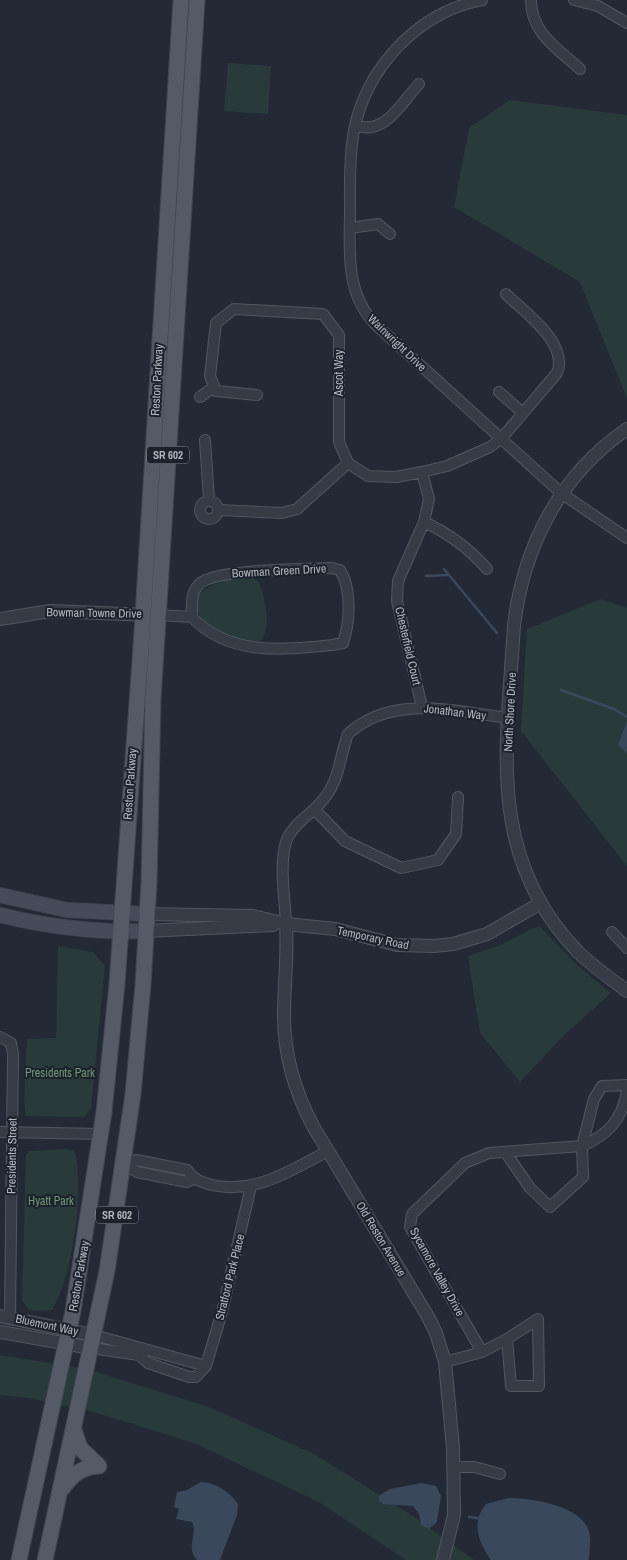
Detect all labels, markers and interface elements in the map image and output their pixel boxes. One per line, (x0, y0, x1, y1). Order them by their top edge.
street label: Wainwright Drive (364, 311, 430, 375)
street label: Reston Parkway (147, 344, 167, 416)
street label: Ascot Way (331, 350, 347, 397)
road number: SR 602 (147, 446, 189, 464)
street label: Bowman Green Drive (231, 561, 327, 581)
street label: Bowman Towne Drive (46, 604, 142, 622)
street label: Chesterfield Court (391, 605, 425, 687)
street label: North Shore Drive (500, 672, 520, 752)
street label: Jonathan Way (423, 700, 487, 724)
street label: Reston Parkway (120, 748, 140, 820)
street label: Temporary Road (336, 923, 410, 953)
park label: Presidents Park (25, 1065, 95, 1081)
street label: Presidents Street (3, 1118, 21, 1194)
park label: Hyatt Park (28, 1193, 74, 1209)
street label: Old Reston Avenue (352, 1199, 410, 1279)
road number: SR 602 (96, 1206, 138, 1224)
street label: Sycamore Valley Drive (406, 1225, 468, 1319)
street label: Stratford Park Place (212, 1232, 248, 1322)
street label: Reston Parkway (65, 1239, 93, 1313)
street label: Bluemont Way (14, 1311, 80, 1339)

